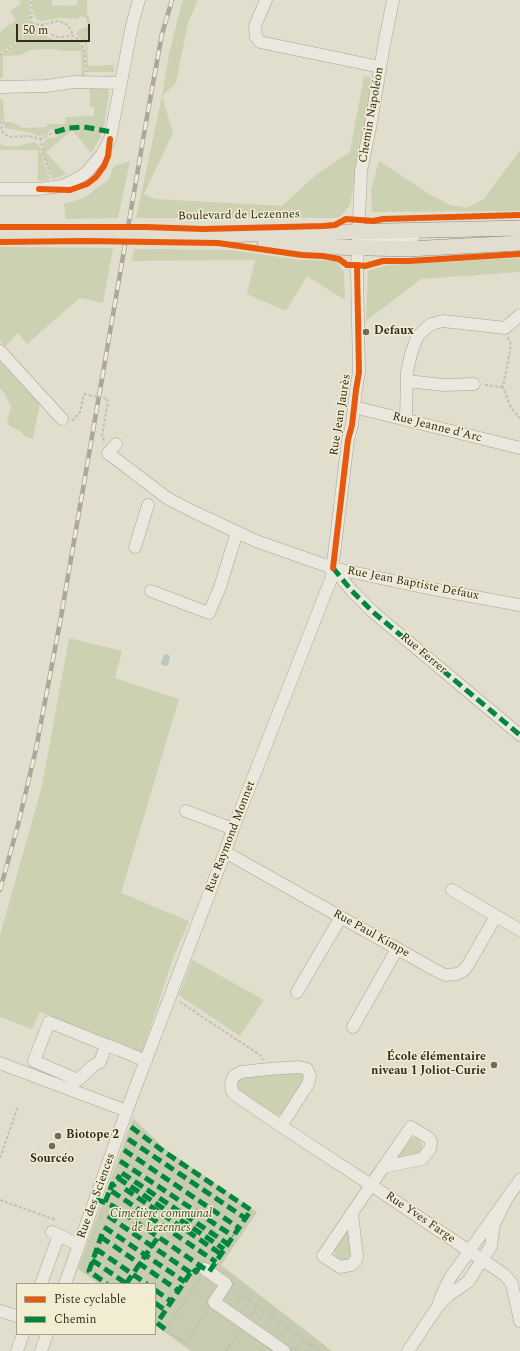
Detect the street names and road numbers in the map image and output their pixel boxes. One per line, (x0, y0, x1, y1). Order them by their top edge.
street label: Chemin Napoléon (356, 66, 388, 164)
street label: Boulevard de Lezennes (178, 208, 300, 224)
street label: Rue Jean Jaurès (327, 373, 355, 457)
street label: Rue Jeanne d'Arc (391, 410, 483, 446)
street label: Rue Jean Baptiste Defaux (346, 564, 480, 604)
street label: Rue Ferrer (397, 630, 449, 678)
street label: Rue Raymond Monnet (203, 779, 259, 895)
street label: Rue Paul Kimpe (330, 907, 412, 961)
street label: Rue des Sciences (75, 1151, 119, 1241)
street label: Rue Yves Farge (382, 1189, 458, 1247)

